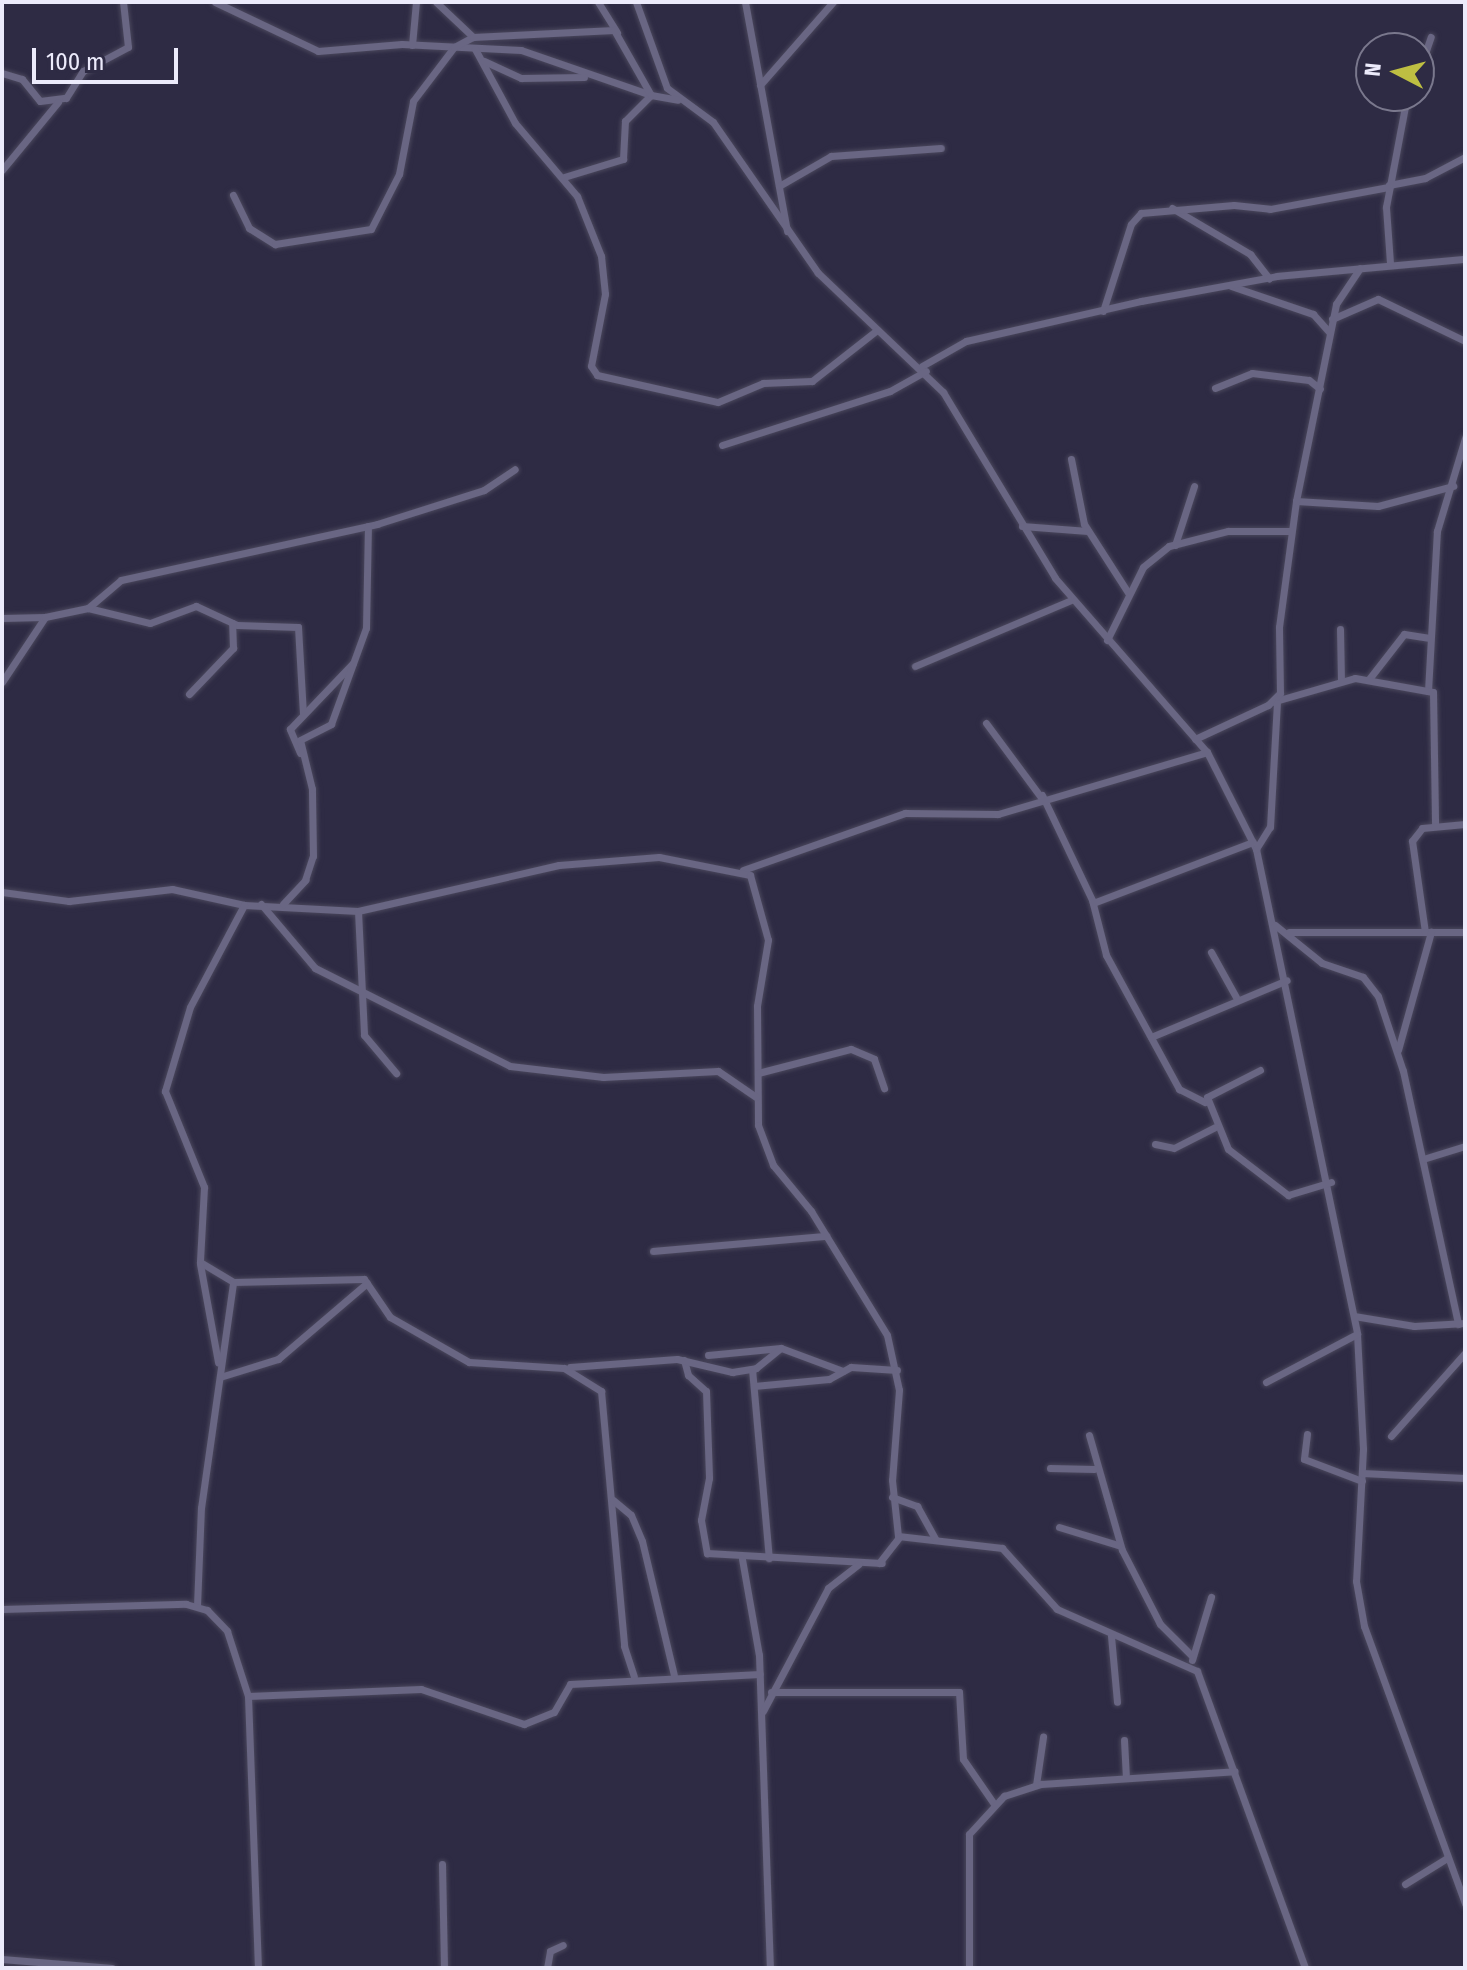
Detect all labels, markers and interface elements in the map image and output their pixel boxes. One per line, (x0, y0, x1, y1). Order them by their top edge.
scale bar (36, 32, 182, 82)
north arrow (1355, 32, 1435, 112)
text: 100 m (46, 48, 104, 76)
text: N (1359, 62, 1387, 78)

